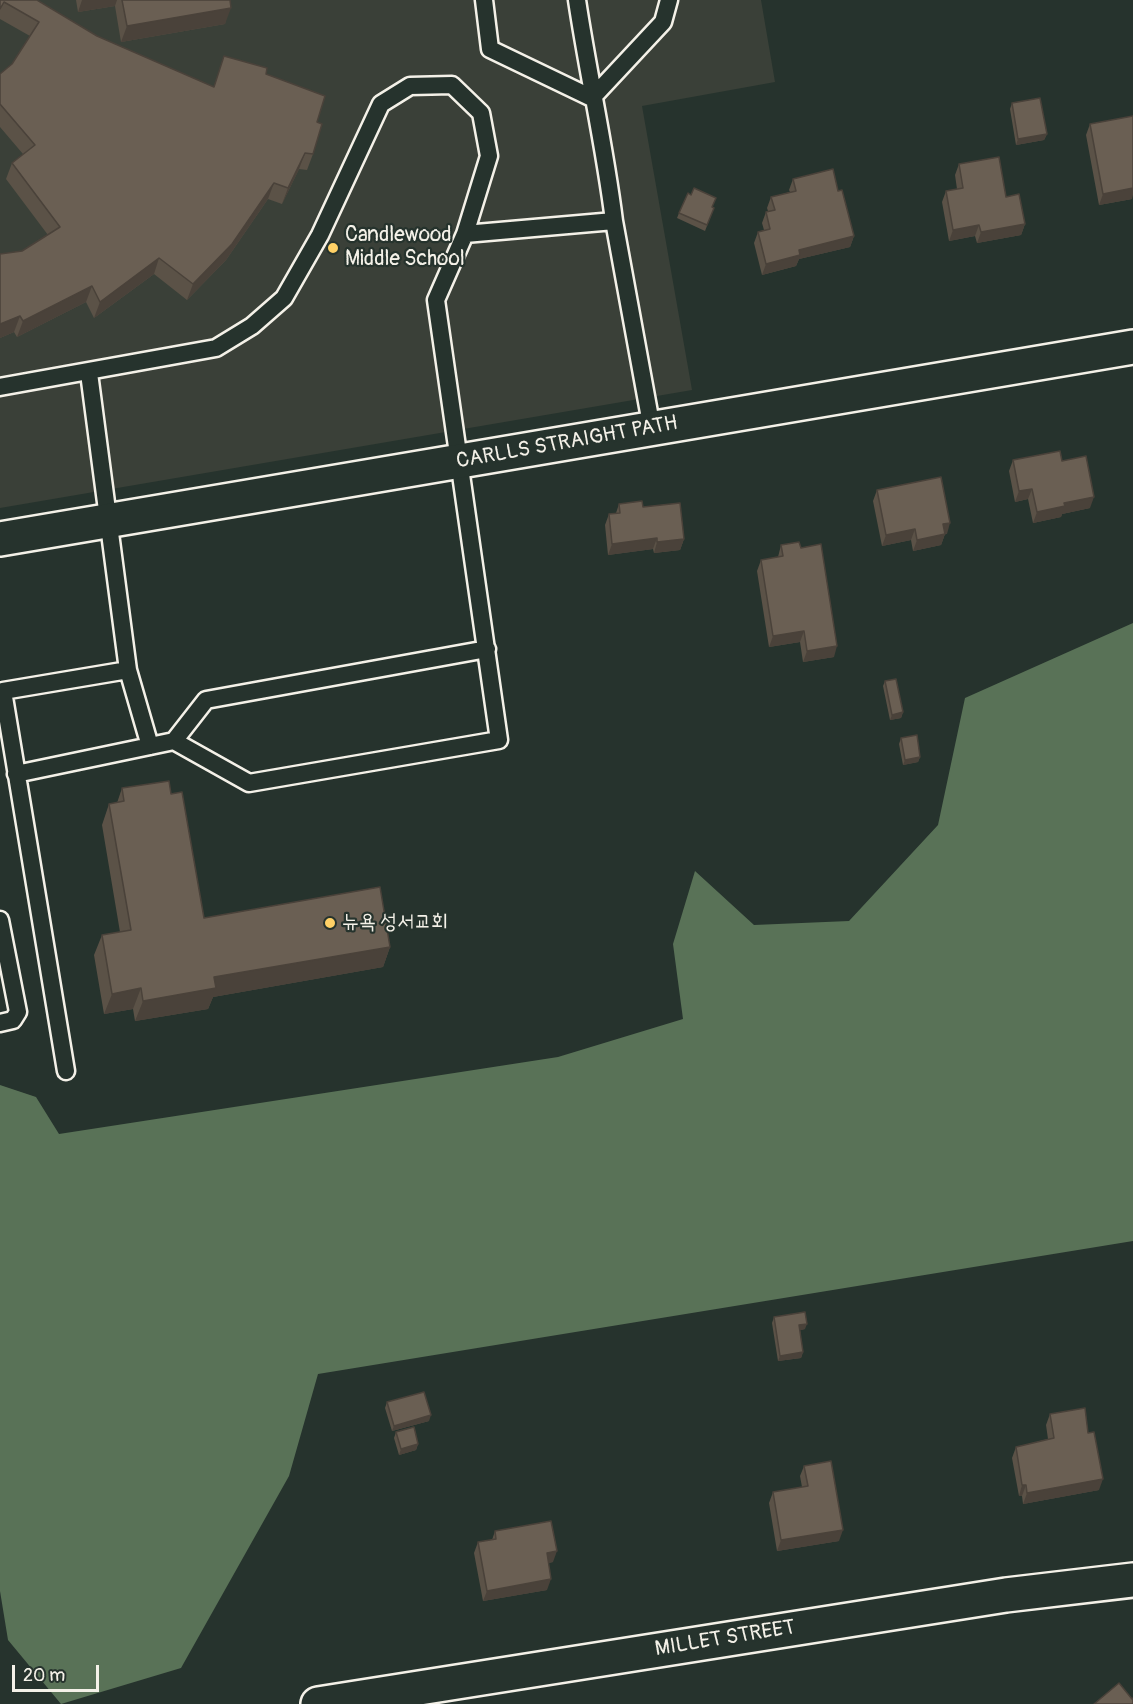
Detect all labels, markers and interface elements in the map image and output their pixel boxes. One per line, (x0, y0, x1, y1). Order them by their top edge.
place label: Candlewood Middle School (345, 223, 465, 273)
marker: Candlewood Middle School (326, 241, 340, 255)
street label: CARLLS STRAIGHT PATH (454, 411, 680, 475)
place label: 뉴욕 성서교회 (342, 910, 448, 936)
marker: 뉴욕 성서교회 (323, 916, 337, 930)
street label: MILLET STREET (653, 1615, 797, 1663)
scale bar (15, 1653, 102, 1691)
text: 20 m (23, 1664, 65, 1687)

